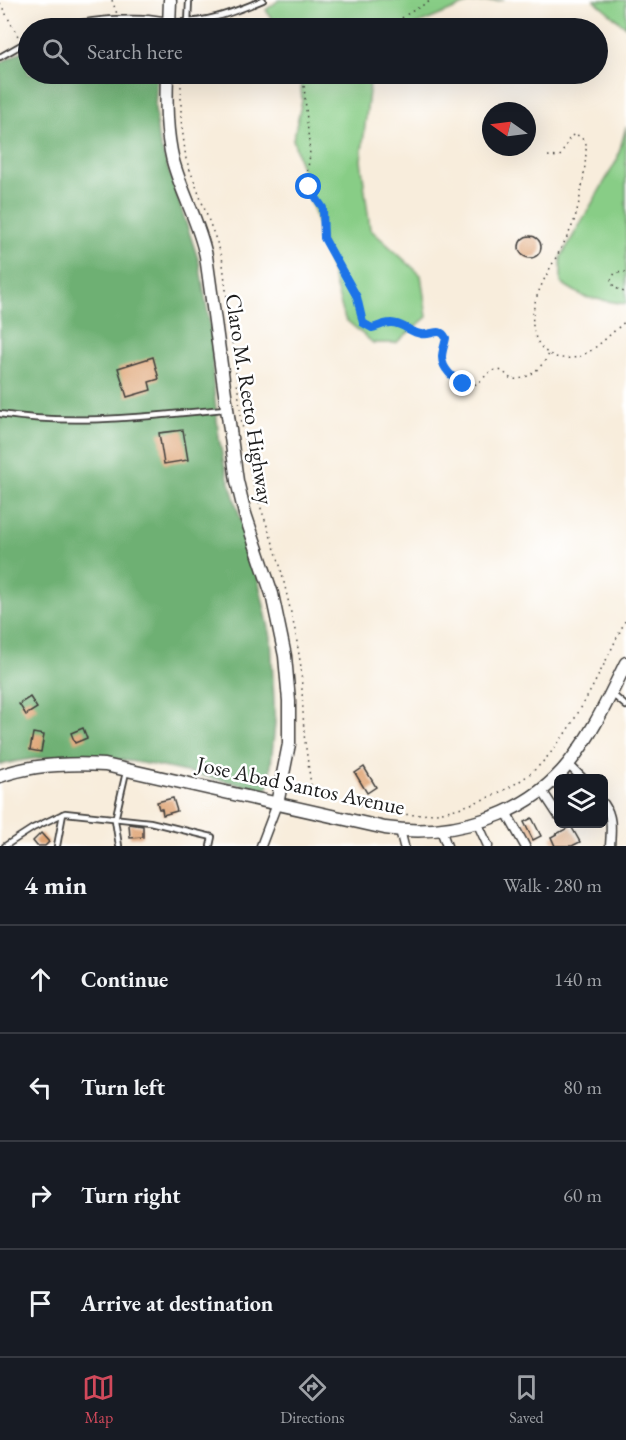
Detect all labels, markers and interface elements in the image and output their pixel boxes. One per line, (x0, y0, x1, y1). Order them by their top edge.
search box (18, 18, 608, 84)
icon: search (39, 35, 72, 68)
text: Search here (87, 37, 182, 66)
north arrow (482, 102, 536, 156)
route start (295, 173, 321, 199)
street label: Claro M. Recto Highway (219, 291, 281, 507)
route end (449, 370, 475, 396)
street label: Jose Abad Santos Avenue (192, 749, 408, 822)
map controls (554, 774, 608, 828)
button: layers (554, 774, 608, 828)
text: 4 min (24, 868, 87, 902)
text: Walk · 280 m (503, 872, 602, 898)
icon: ahead (24, 963, 57, 996)
text: Continue (81, 965, 168, 994)
text: 140 m (554, 966, 602, 992)
icon: left (24, 1071, 57, 1104)
text: Turn left (81, 1073, 165, 1102)
text: 80 m (563, 1074, 602, 1100)
icon: right (24, 1179, 57, 1212)
text: Turn right (81, 1181, 180, 1210)
text: 60 m (563, 1182, 602, 1208)
icon: arrive (24, 1287, 57, 1320)
text: Arrive at destination (81, 1289, 273, 1318)
tab: Map (82, 1371, 115, 1428)
tab: Directions (280, 1371, 345, 1428)
tab: Saved (509, 1371, 544, 1428)

